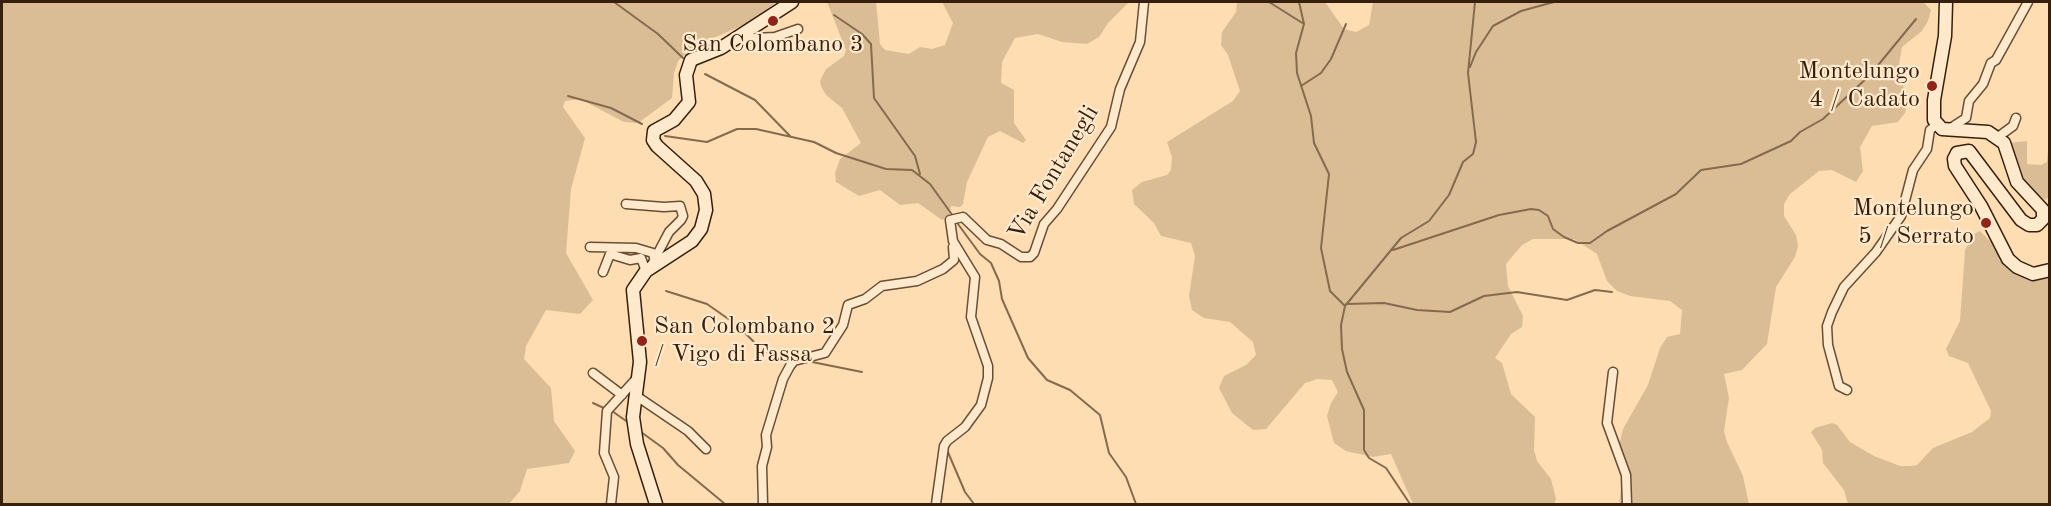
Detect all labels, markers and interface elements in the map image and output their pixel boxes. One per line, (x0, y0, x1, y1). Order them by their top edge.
marker: San Colombano 3 (766, 14, 780, 28)
place label: San Colombano 3 (682, 31, 864, 59)
place label: Montelungo 4 / Cadato (1798, 58, 1920, 114)
marker: Montelungo 4 / Cadato (1925, 79, 1939, 93)
street label: Via Fontanegli (1002, 100, 1106, 246)
place label: Montelungo 5 / Serrato (1852, 195, 1974, 251)
marker: Montelungo 5 / Serrato (1979, 216, 1993, 230)
place label: San Colombano 2 / Vigo di Fassa (654, 313, 835, 369)
marker: San Colombano 2 / Vigo di Fassa (635, 334, 649, 348)

